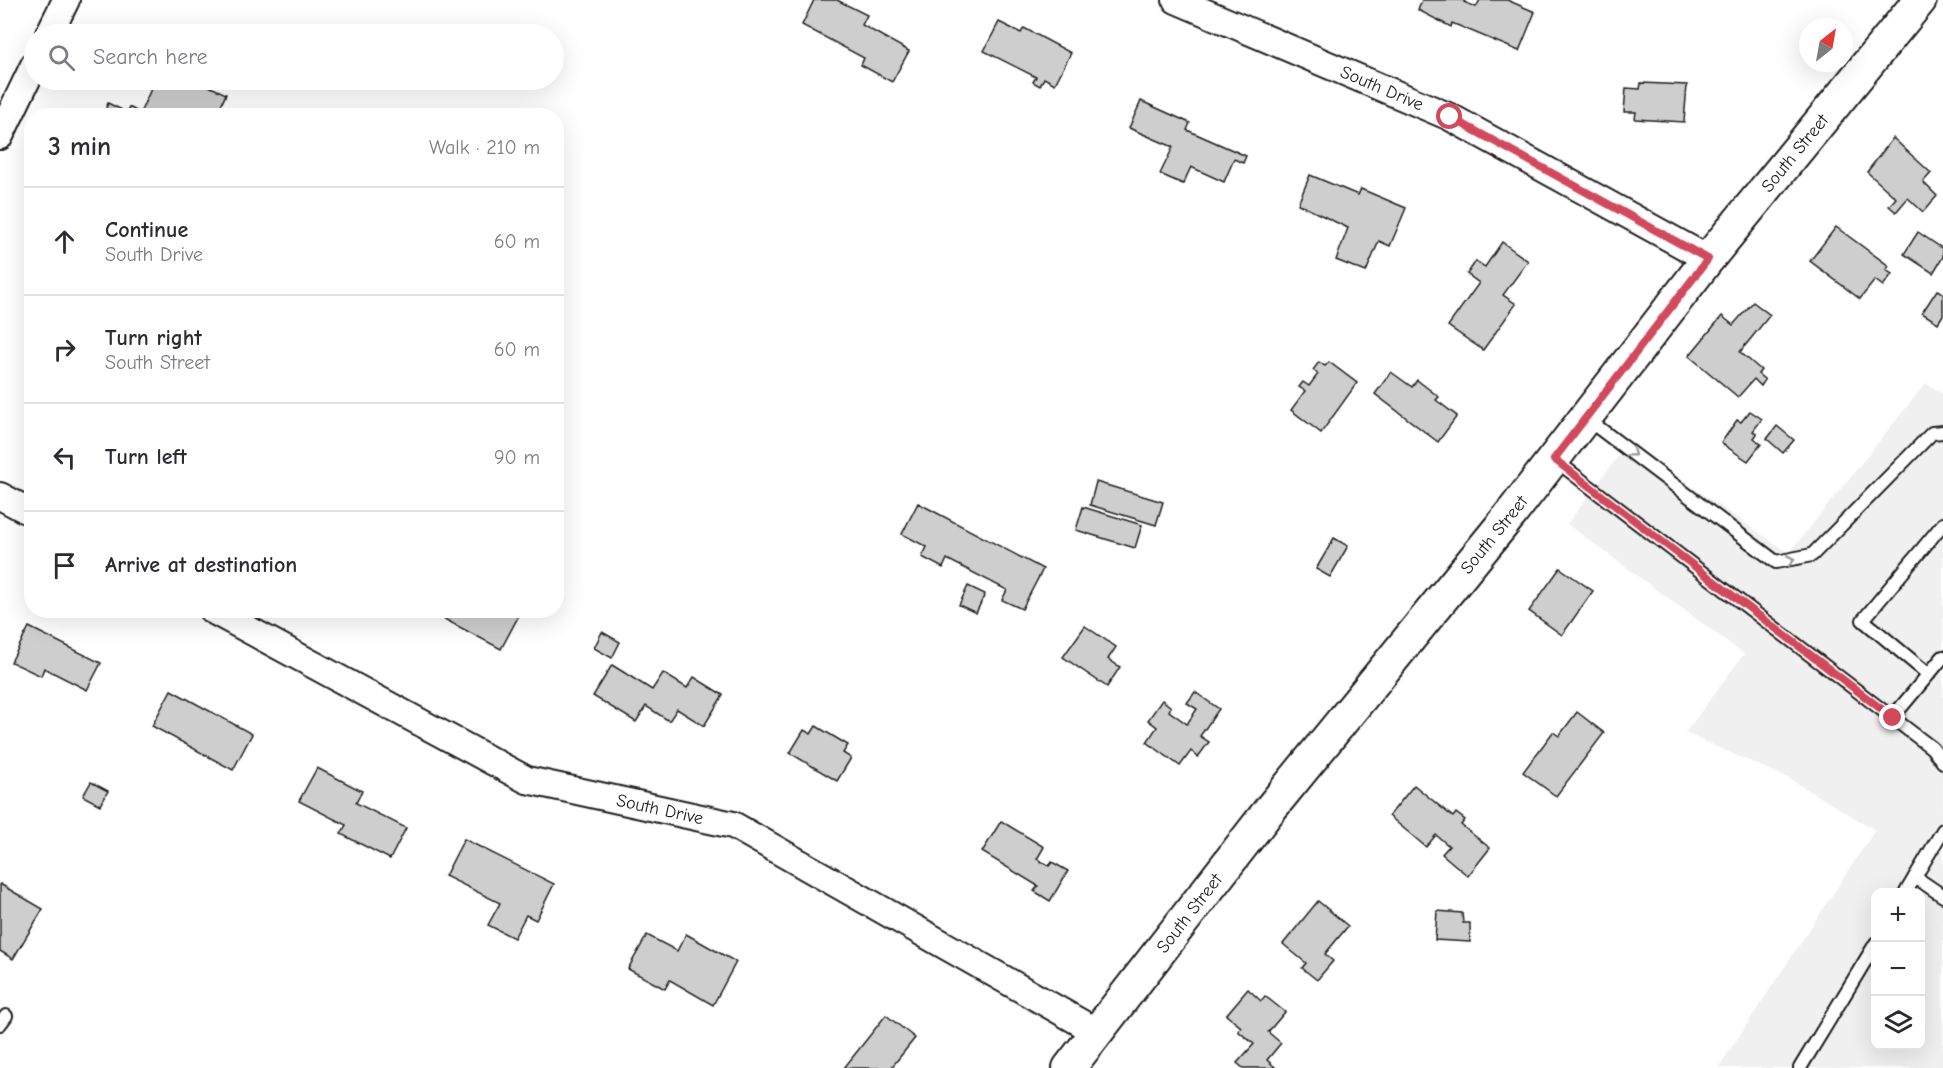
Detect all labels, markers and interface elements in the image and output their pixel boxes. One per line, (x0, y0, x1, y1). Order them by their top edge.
north arrow (1799, 18, 1853, 72)
search box (24, 24, 564, 90)
icon: search (45, 41, 78, 74)
text: Search here (93, 44, 208, 70)
street label: South Drive (1337, 61, 1427, 115)
route start (1436, 103, 1462, 129)
street label: South Street (1757, 109, 1834, 197)
text: 3 min (48, 132, 111, 162)
text: Walk · 210 m (429, 136, 540, 159)
text: Continue (105, 217, 188, 243)
icon: ahead (48, 225, 81, 258)
text: 60 m (494, 230, 540, 253)
text: South Drive (105, 243, 203, 266)
text: Turn right (105, 325, 202, 351)
icon: right (48, 333, 81, 366)
text: 60 m (494, 338, 540, 361)
text: South Street (105, 351, 210, 374)
icon: left (48, 441, 81, 474)
text: Turn left (105, 444, 187, 470)
text: 90 m (494, 446, 540, 469)
one-way arrow (1626, 446, 1637, 457)
street label: South Street (1456, 491, 1533, 578)
icon: arrive (48, 549, 81, 582)
text: Arrive at destination (105, 552, 297, 578)
one-way arrow (1785, 554, 1795, 567)
route end (1879, 704, 1905, 730)
street label: South Drive (614, 790, 705, 829)
street label: South Street (1152, 869, 1227, 957)
map controls (1871, 888, 1925, 1050)
button: + (1871, 888, 1925, 942)
button: − (1871, 942, 1925, 996)
button: layers (1871, 996, 1925, 1050)

